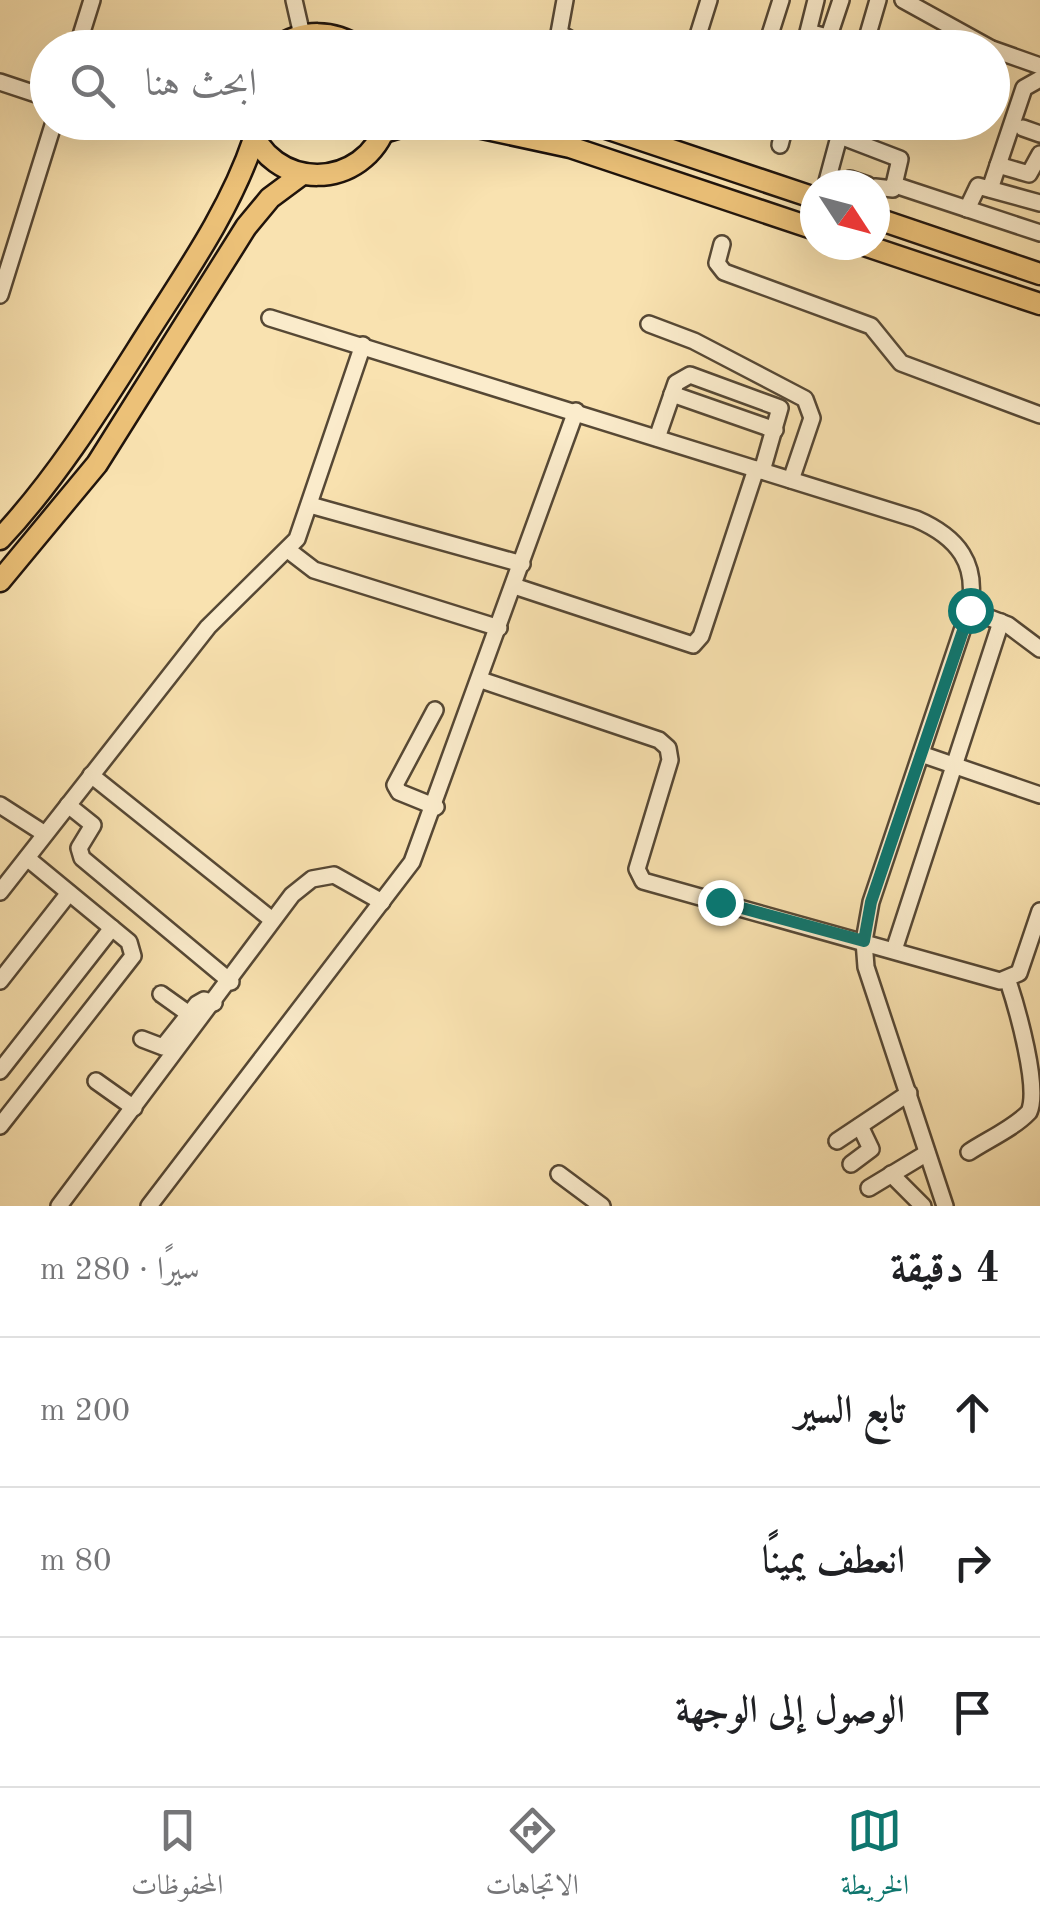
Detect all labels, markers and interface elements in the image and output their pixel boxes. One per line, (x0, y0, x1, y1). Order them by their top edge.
search box (30, 30, 1010, 140)
icon: search (65, 58, 120, 113)
text: ابحث هنا (145, 66, 257, 104)
north arrow (800, 170, 890, 260)
route start (948, 588, 994, 634)
route end (698, 880, 744, 926)
text: 4 دقيقة (891, 1249, 1000, 1291)
text: سيرًا · 280 m (40, 1255, 200, 1287)
icon: ahead (945, 1385, 1000, 1440)
text: تابع السير (795, 1393, 905, 1431)
text: 200 m (40, 1396, 130, 1428)
icon: right (945, 1535, 1000, 1590)
text: انعطف يمينًا (762, 1543, 905, 1581)
text: 80 m (40, 1546, 112, 1578)
icon: arrive (945, 1685, 1000, 1740)
text: الوصول إلى الوجهة (676, 1693, 905, 1731)
tab: المحفوظات (131, 1803, 223, 1912)
tab: الاتجاهات (485, 1803, 579, 1912)
tab: الخريطة (841, 1803, 909, 1912)

